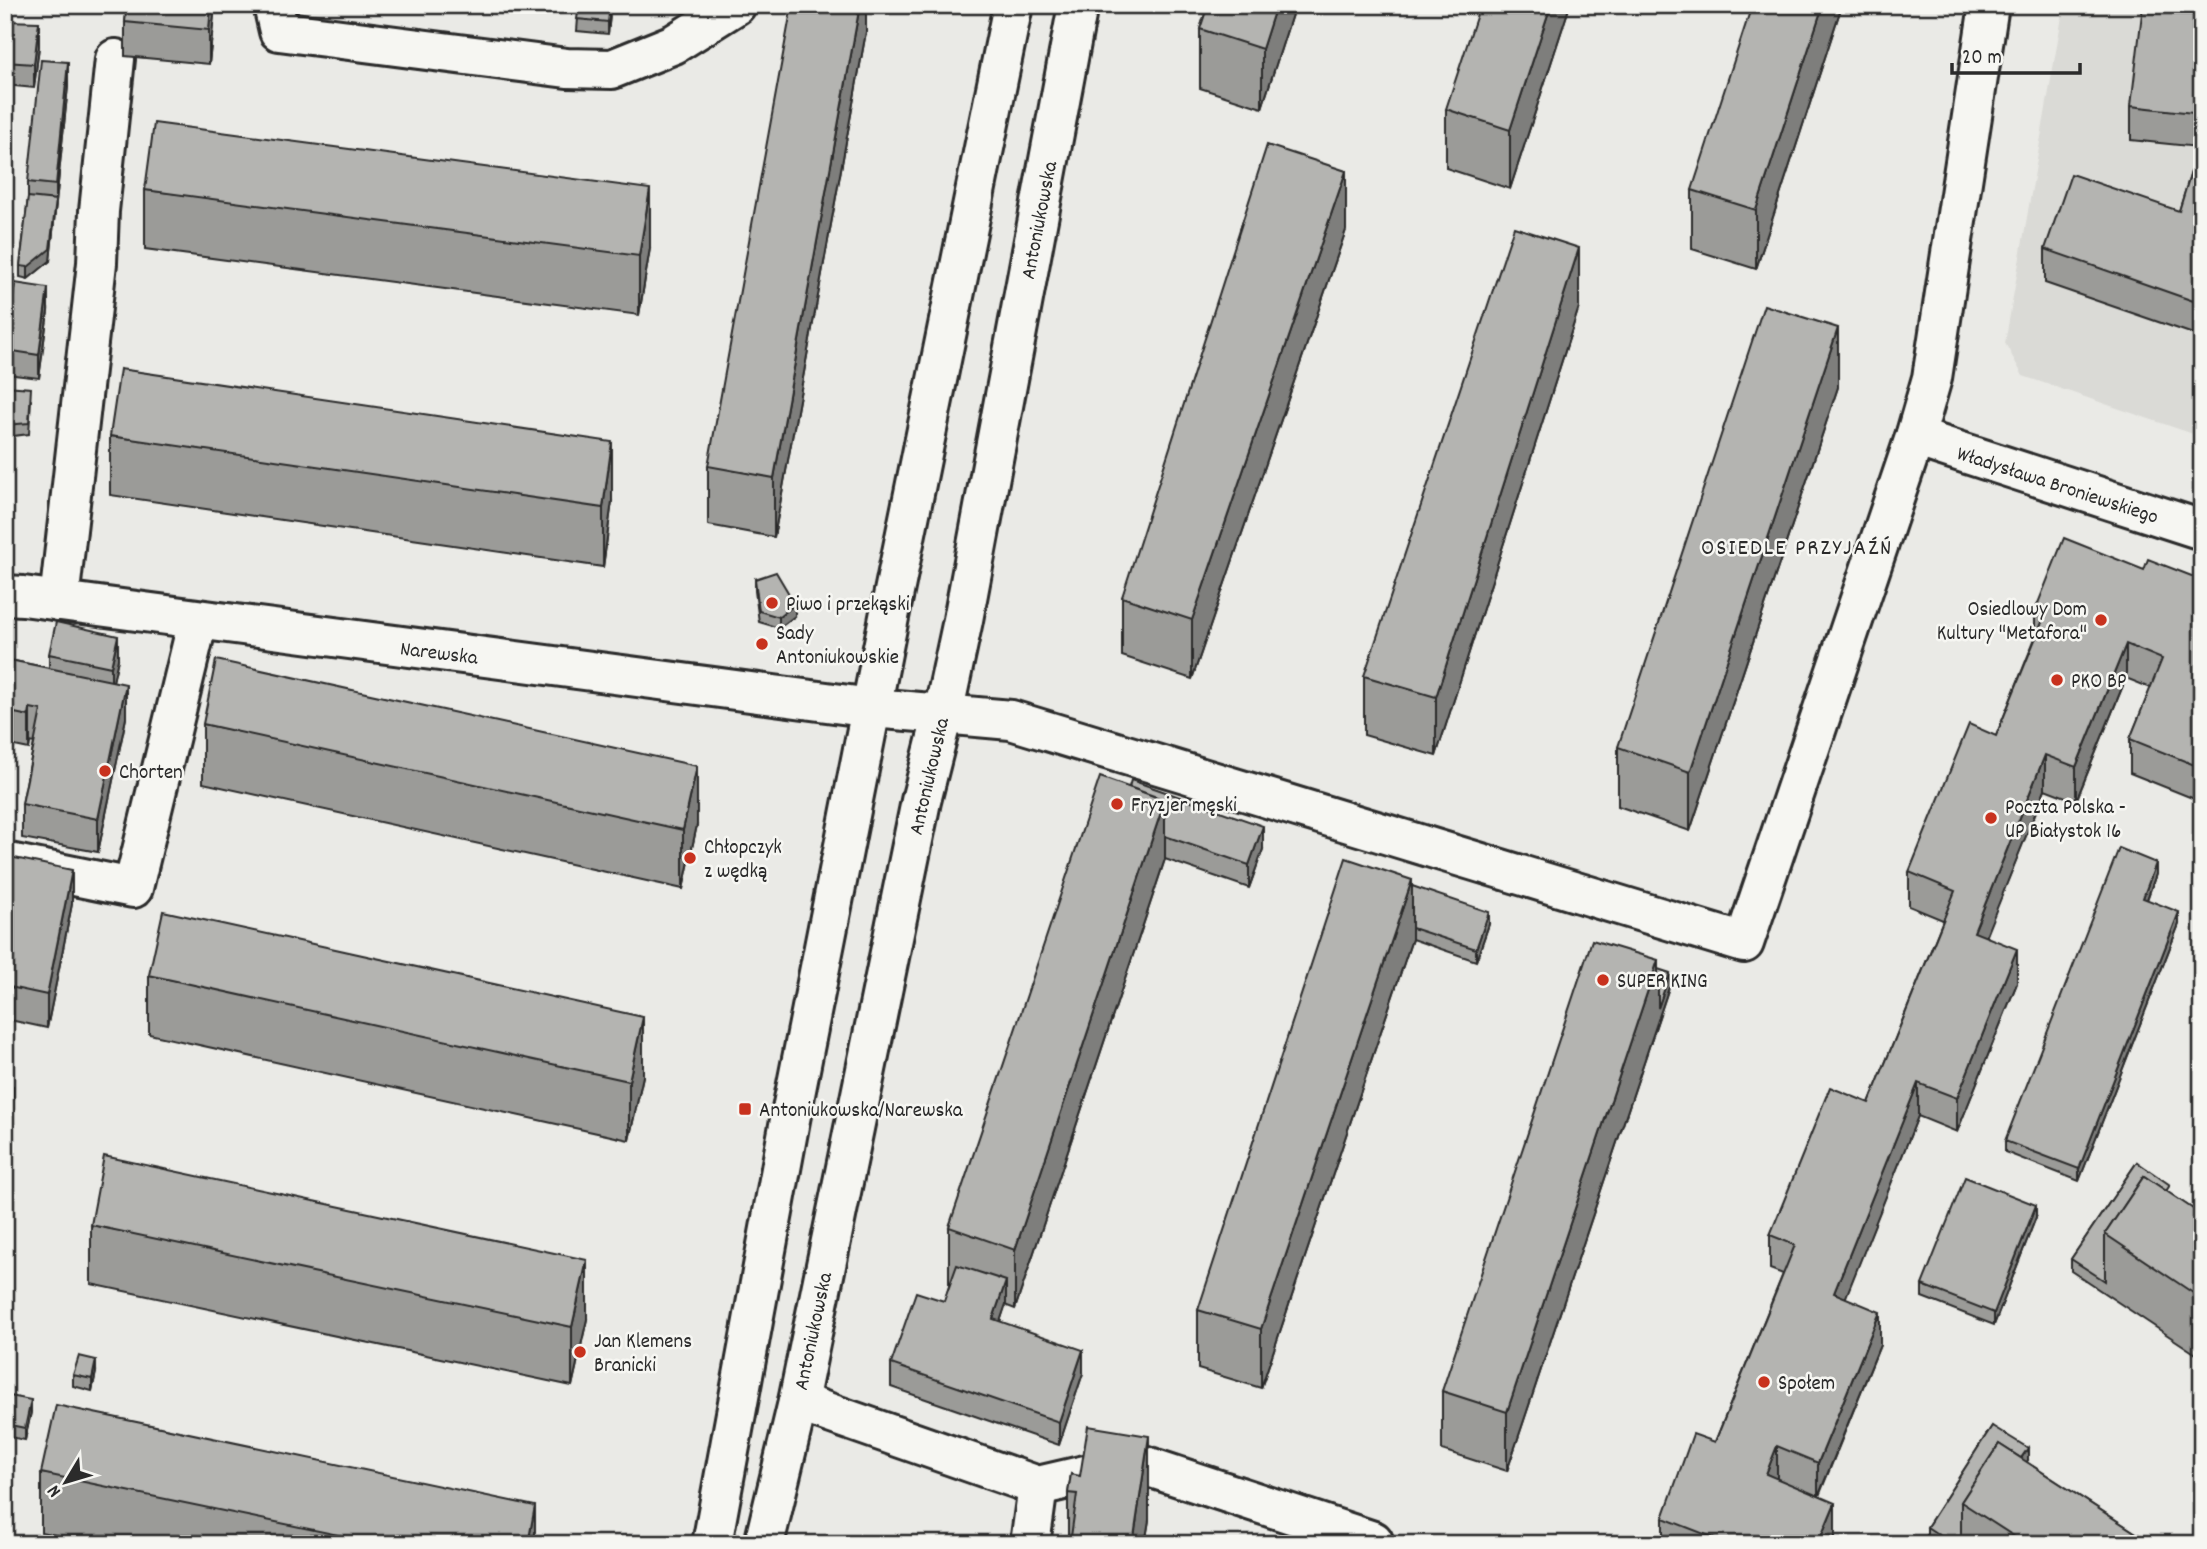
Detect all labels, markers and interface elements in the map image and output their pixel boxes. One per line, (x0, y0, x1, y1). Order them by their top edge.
scale bar (1952, 32, 2079, 76)
text: 20 m (1962, 44, 2002, 74)
street label: Antoniukowska (1015, 158, 1067, 282)
street label: Władysława Broniewskiego (1952, 440, 2162, 534)
district label: OSIEDLE PRZYJAŹŃ (1701, 533, 1893, 566)
place label: Piwo i przekąski (786, 591, 910, 621)
marker: Piwo i przekąski (764, 595, 780, 611)
place label: Osiedlowy Dom Kultury "Metafora" (1937, 596, 2087, 650)
marker: Osiedlowy Dom Kultury "Metafora" (2093, 612, 2109, 628)
place label: Sady Antoniukowskie (776, 620, 899, 674)
street label: Narewska (398, 635, 480, 675)
marker: Sady Antoniukowskie (754, 636, 770, 652)
place label: PKO BP (2071, 668, 2127, 698)
marker: PKO BP (2049, 672, 2065, 688)
street label: Antoniukowska (903, 714, 959, 838)
place label: Chorten (119, 759, 183, 789)
marker: Chorten (97, 763, 113, 779)
place label: Fryzjer męski (1131, 792, 1237, 822)
place label: Poczta Polska - UP Białystok 16 (2005, 794, 2126, 848)
marker: Fryzjer męski (1109, 796, 1125, 812)
marker: Poczta Polska - UP Białystok 16 (1983, 810, 1999, 826)
place label: Chłopczyk z wędką (704, 834, 782, 888)
marker: Chłopczyk z wędką (682, 850, 698, 866)
place label: SUPER KING (1617, 968, 1708, 998)
marker: SUPER KING (1595, 972, 1611, 988)
place label: Antoniukowska/Narewska (759, 1097, 964, 1127)
marker: Antoniukowska/Narewska (737, 1101, 753, 1117)
street label: Antoniukowska (788, 1269, 842, 1393)
place label: Jan Klemens Branicki (594, 1328, 692, 1382)
marker: Jan Klemens Branicki (572, 1344, 588, 1360)
place label: Społem (1778, 1370, 1835, 1400)
marker: Społem (1756, 1374, 1772, 1390)
north arrow (32, 1448, 102, 1518)
text: N (42, 1478, 69, 1502)

